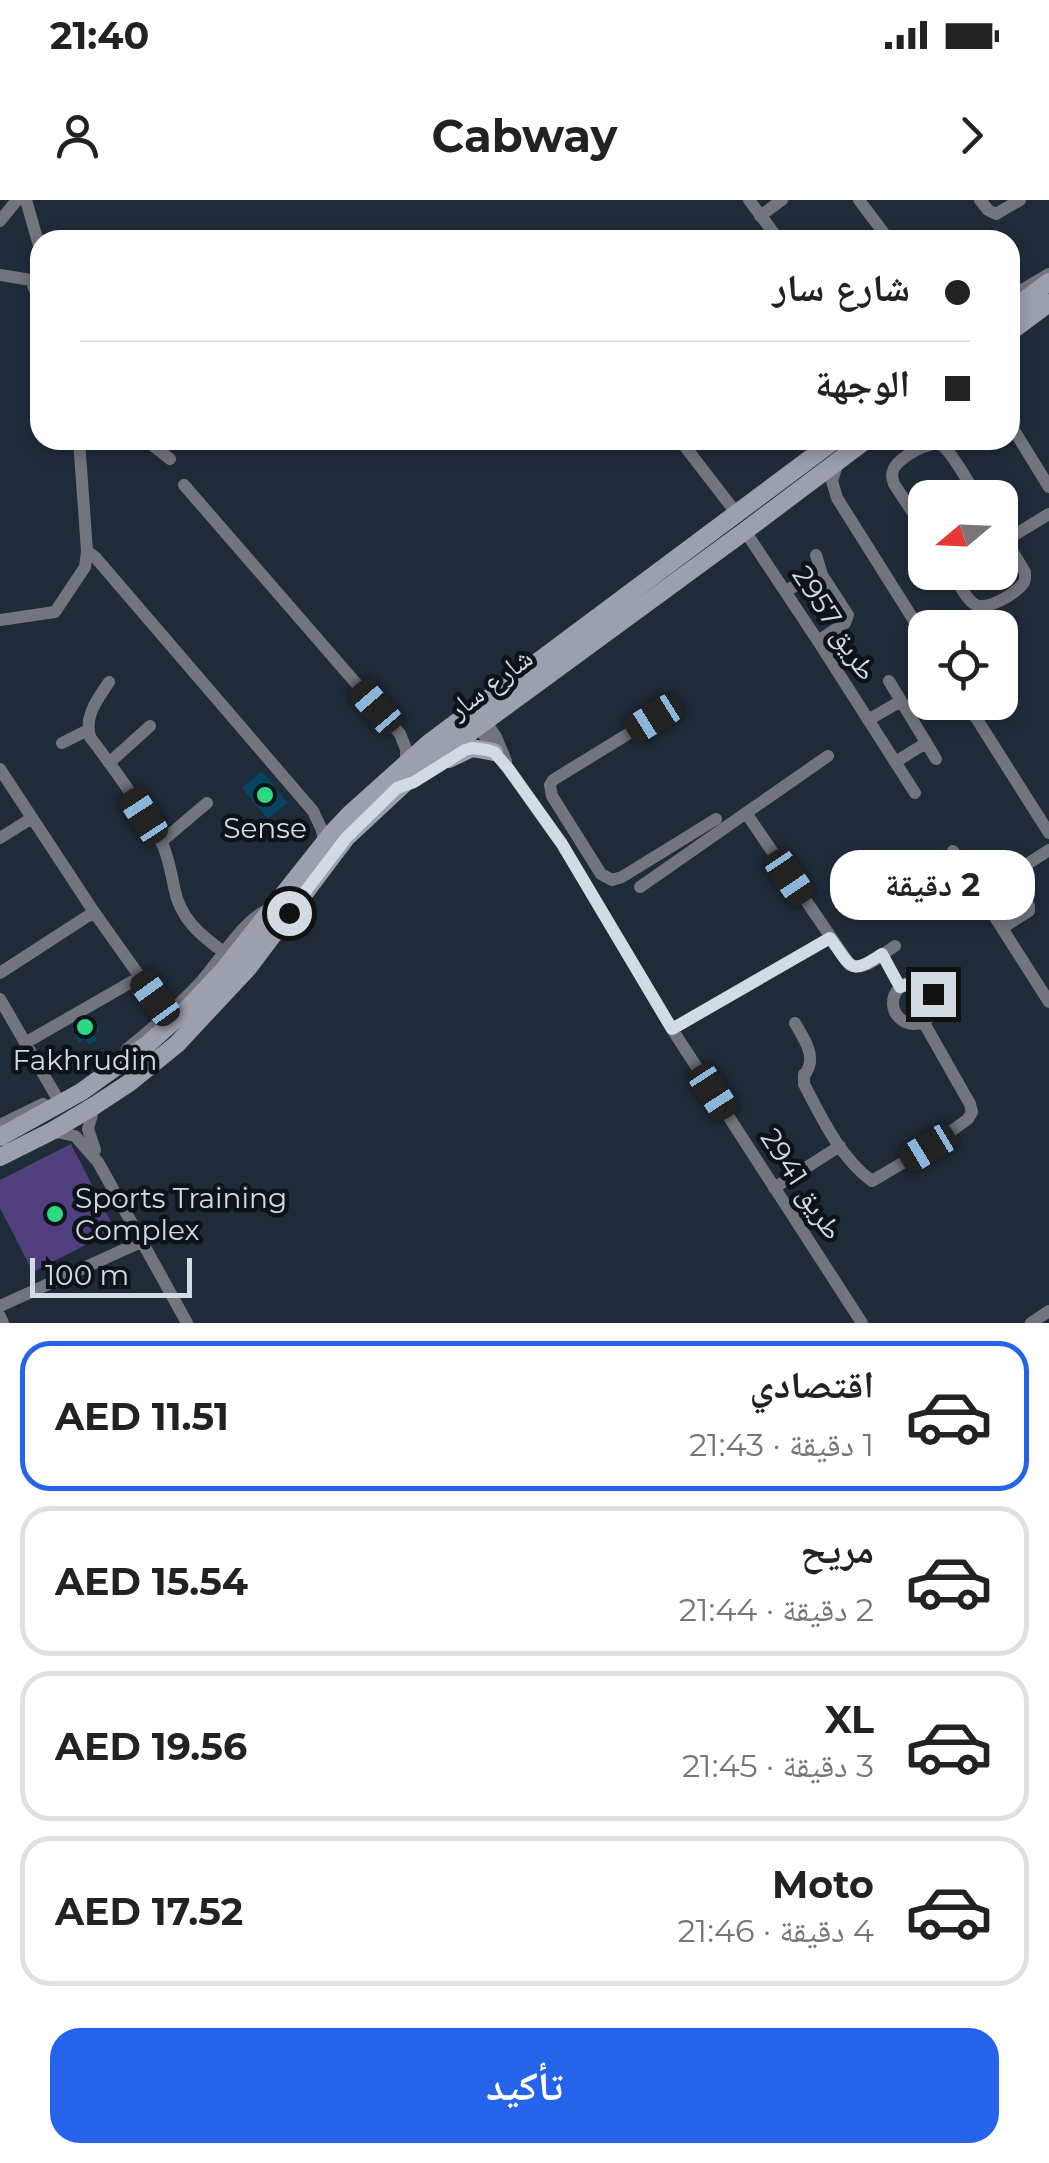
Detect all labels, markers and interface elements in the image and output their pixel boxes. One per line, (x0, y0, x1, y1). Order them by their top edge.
text: 21:40 (50, 12, 149, 59)
icon: person (50, 108, 105, 163)
text: Cabway (432, 108, 618, 163)
icon: forward (944, 108, 999, 163)
text: شارع سار (773, 264, 910, 311)
text: الوجهة (815, 360, 910, 407)
north arrow (908, 480, 1018, 590)
map controls (908, 480, 1018, 720)
street label: طريق 2957 (785, 559, 885, 687)
button: locate (908, 610, 1018, 720)
street label: شارع سار (440, 640, 540, 727)
car (345, 675, 407, 739)
car (621, 689, 687, 747)
car (115, 783, 173, 849)
marker: Sense (254, 784, 276, 806)
place label: Sense (223, 811, 307, 845)
car (760, 844, 818, 910)
callout: 2 دقيقة (830, 849, 1036, 919)
text: 2 دقيقة (885, 865, 980, 904)
route start (267, 891, 312, 936)
car (125, 965, 185, 1031)
route end (911, 972, 956, 1017)
marker: Fakhrudin (74, 1016, 96, 1038)
place label: Fakhrudin (13, 1043, 157, 1077)
car (684, 1059, 742, 1125)
car (895, 1120, 961, 1176)
street label: طريق 2941 (753, 1122, 850, 1246)
place label: Sports Training Complex (75, 1181, 287, 1247)
marker: Sports Training Complex (44, 1203, 66, 1225)
scale bar (30, 1253, 192, 1298)
text: 100 m (45, 1258, 129, 1292)
text: اقتصادي (750, 1361, 874, 1408)
icon: car (904, 1371, 994, 1461)
text: AED 11.51 (55, 1393, 229, 1440)
text: 1 دقيقة · 21:43 (689, 1425, 874, 1464)
text: مريح (800, 1526, 874, 1573)
icon: car (904, 1536, 994, 1626)
text: AED 15.54 (55, 1558, 248, 1605)
text: 2 دقيقة · 21:44 (679, 1590, 874, 1629)
text: XL (825, 1696, 874, 1743)
icon: car (904, 1701, 994, 1791)
text: AED 19.56 (55, 1723, 247, 1770)
text: 3 دقيقة · 21:45 (682, 1746, 874, 1785)
text: Moto (772, 1861, 874, 1908)
icon: car (904, 1866, 994, 1956)
text: AED 17.52 (55, 1888, 243, 1935)
text: 4 دقيقة · 21:46 (677, 1911, 874, 1950)
button: تأكيد (50, 2028, 999, 2143)

